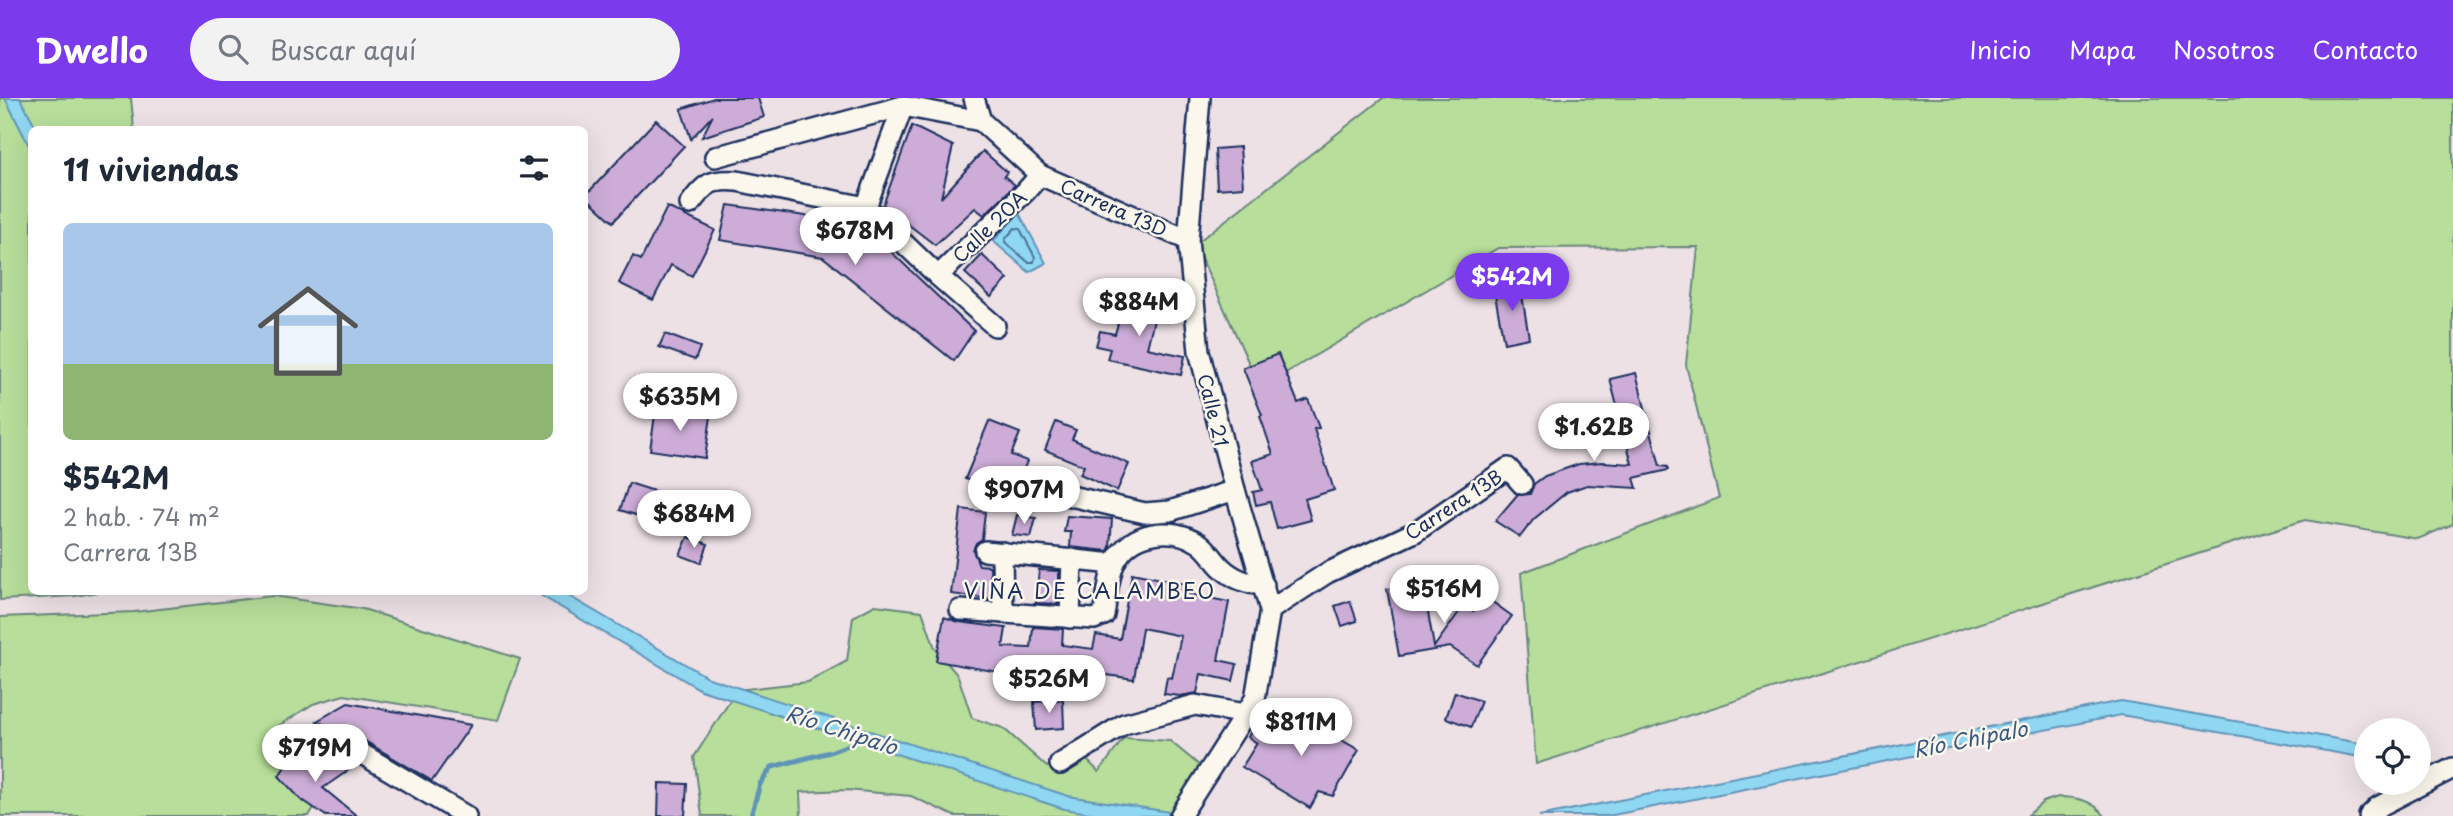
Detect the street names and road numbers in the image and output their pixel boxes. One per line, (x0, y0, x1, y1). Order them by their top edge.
street label: Carrera 13D (1056, 171, 1172, 243)
street label: Calle 20A (946, 183, 1032, 269)
street label: Calle 21 (1191, 371, 1237, 449)
street label: Carrera 13B (1399, 462, 1507, 546)

